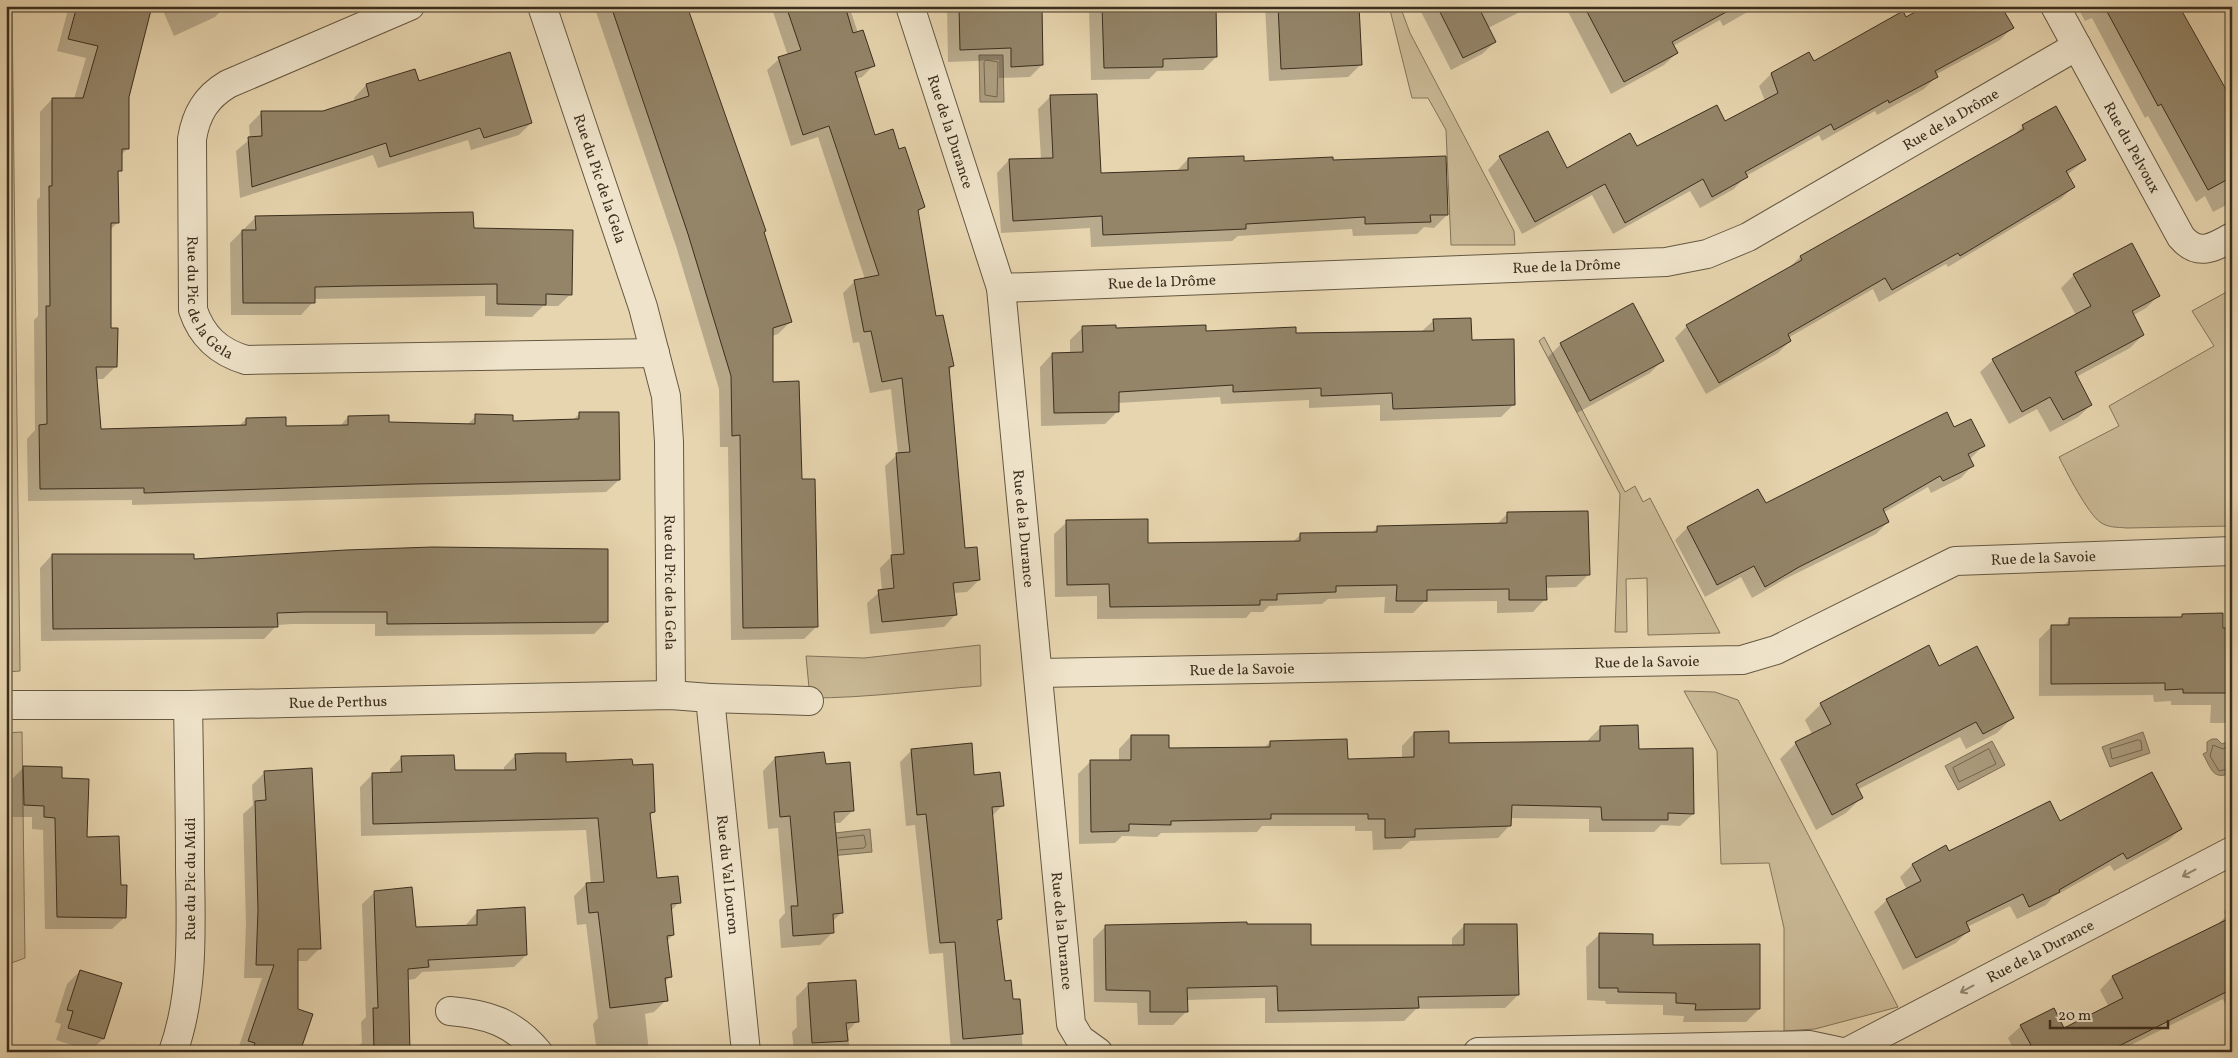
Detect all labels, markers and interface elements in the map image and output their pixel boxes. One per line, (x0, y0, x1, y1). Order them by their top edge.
street label: Rue de la Durance (921, 72, 977, 192)
street label: Rue de la Drôme (1899, 84, 2003, 157)
street label: Rue du Pelvoux (2097, 99, 2164, 198)
street label: Rue du Pic de la Gela (567, 111, 630, 247)
street label: Rue du Pic de la Gela (181, 236, 236, 366)
street label: Rue de la Drôme (1512, 255, 1621, 280)
street label: Rue de la Drôme (1108, 271, 1216, 296)
street label: Rue de la Durance (1006, 469, 1038, 589)
street label: Rue du Pic de la Gela (658, 515, 680, 650)
street label: Rue de la Savoie (1991, 547, 2096, 572)
street label: Rue de la Savoie (1594, 652, 1700, 675)
street label: Rue de la Savoie (1189, 659, 1295, 682)
street label: Rue de Perthus (289, 692, 387, 715)
street label: Rue du Val Louron (710, 814, 743, 936)
street label: Rue du Pic du Midi (181, 817, 202, 941)
one-way arrow (2181, 868, 2196, 878)
street label: Rue de la Durance (1045, 871, 1077, 991)
street label: Rue de la Durance (1984, 916, 2098, 989)
one-way arrow (1960, 985, 1975, 994)
scale bar (2050, 998, 2168, 1030)
text: 20 m (2058, 1006, 2091, 1027)

